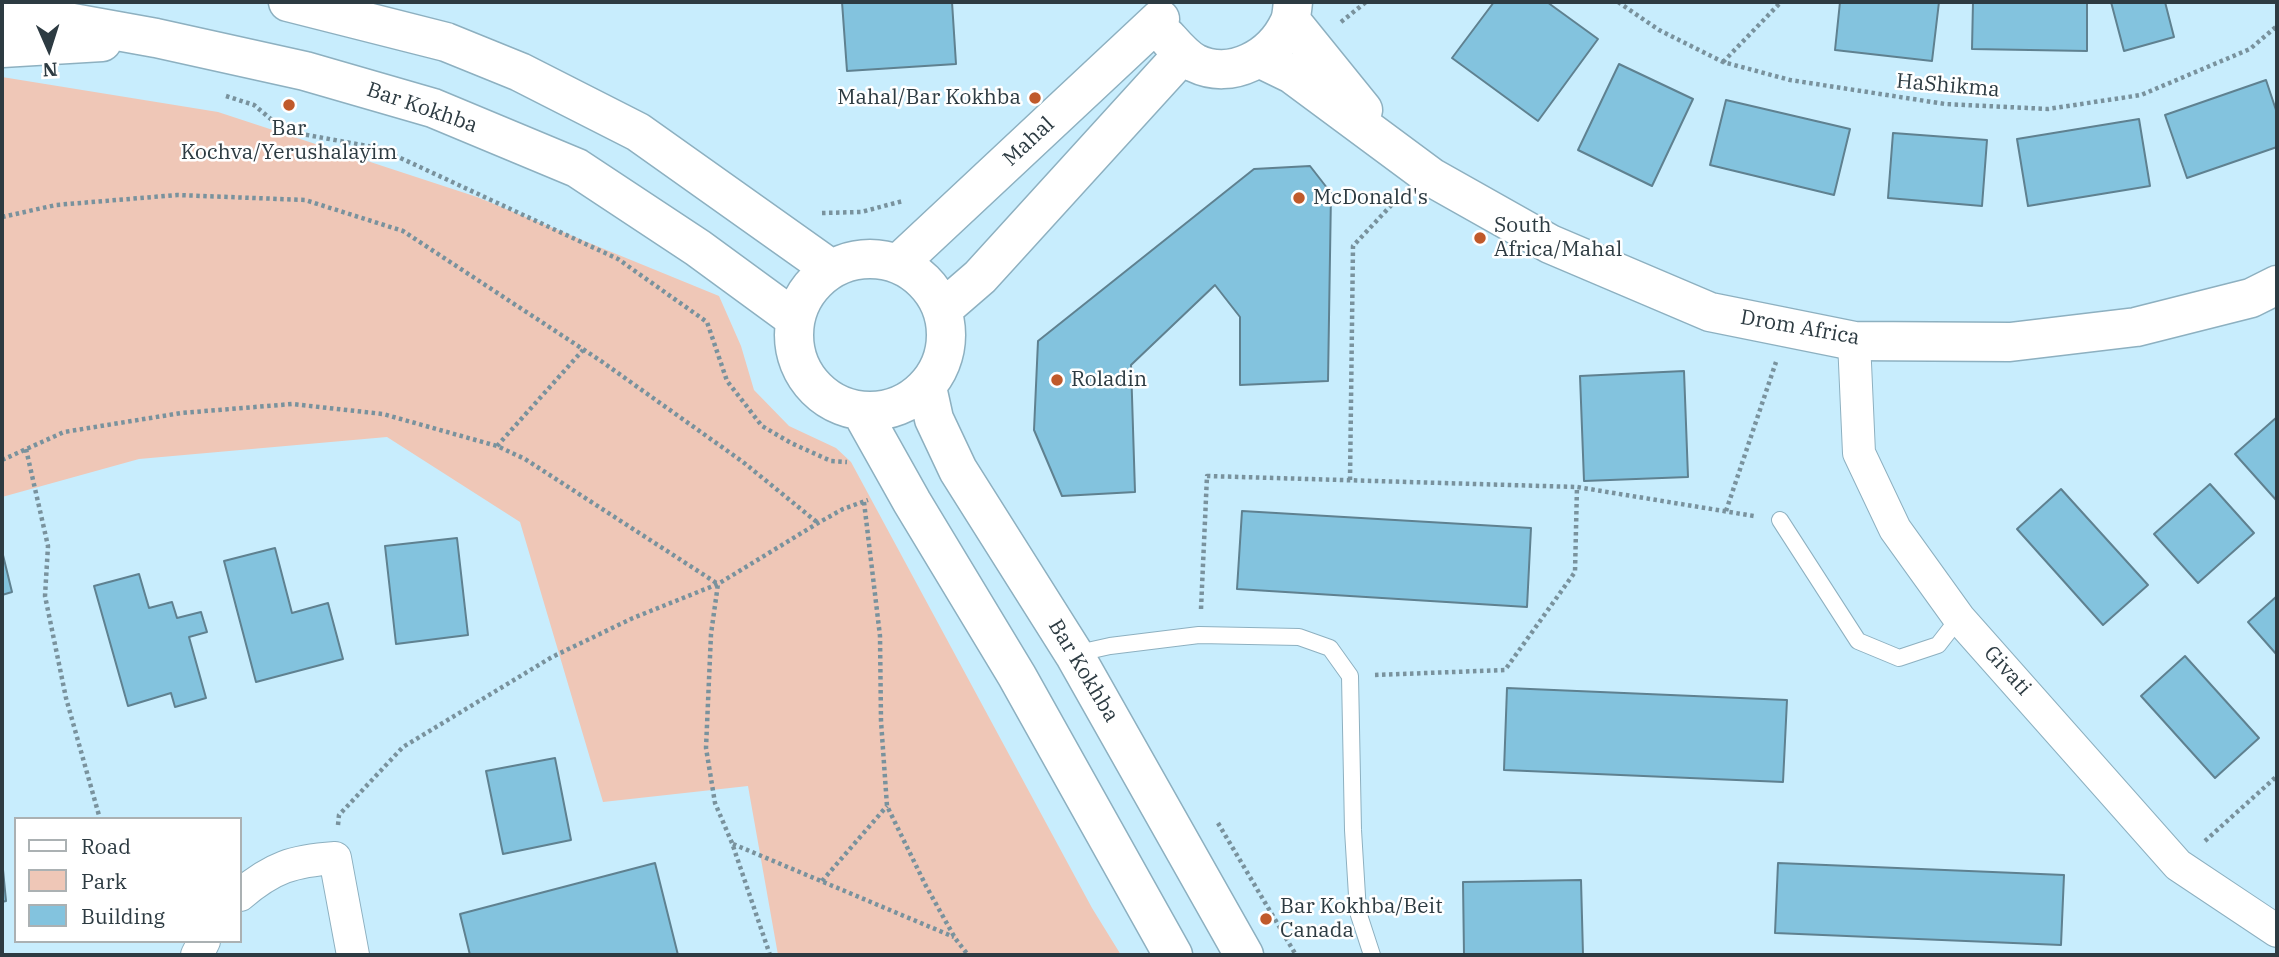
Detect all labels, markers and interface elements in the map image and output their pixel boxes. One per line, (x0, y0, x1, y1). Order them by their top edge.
north arrow (14, 14, 84, 84)
text: N (42, 58, 58, 82)
street label: HaShikma (1895, 69, 2001, 103)
street label: Bar Kokhba (363, 77, 481, 139)
place label: Mahal/Bar Kokhba (837, 85, 1021, 111)
marker: Mahal/Bar Kokhba (1027, 90, 1043, 106)
marker: Bar Kochva/Yerushalayim (281, 97, 297, 113)
street label: Mahal (998, 112, 1060, 172)
place label: Bar Kochva/Yerushalayim (181, 116, 397, 166)
place label: McDonald's (1313, 185, 1428, 211)
marker: McDonald's (1291, 190, 1307, 206)
place label: South Africa/Mahal (1494, 213, 1622, 263)
marker: South Africa/Mahal (1472, 230, 1488, 246)
street label: Drom Africa (1738, 305, 1862, 351)
place label: Roladin (1071, 367, 1147, 393)
marker: Roladin (1049, 372, 1065, 388)
street label: Bar Kokhba (1042, 615, 1124, 727)
street label: Givati (1978, 641, 2036, 701)
legend (14, 817, 242, 943)
text: Road (81, 832, 131, 860)
text: Park (81, 867, 127, 895)
place label: Bar Kokhba/Beit Canada (1280, 894, 1443, 944)
text: Building (81, 902, 165, 930)
marker: Bar Kokhba/Beit Canada (1258, 911, 1274, 927)

